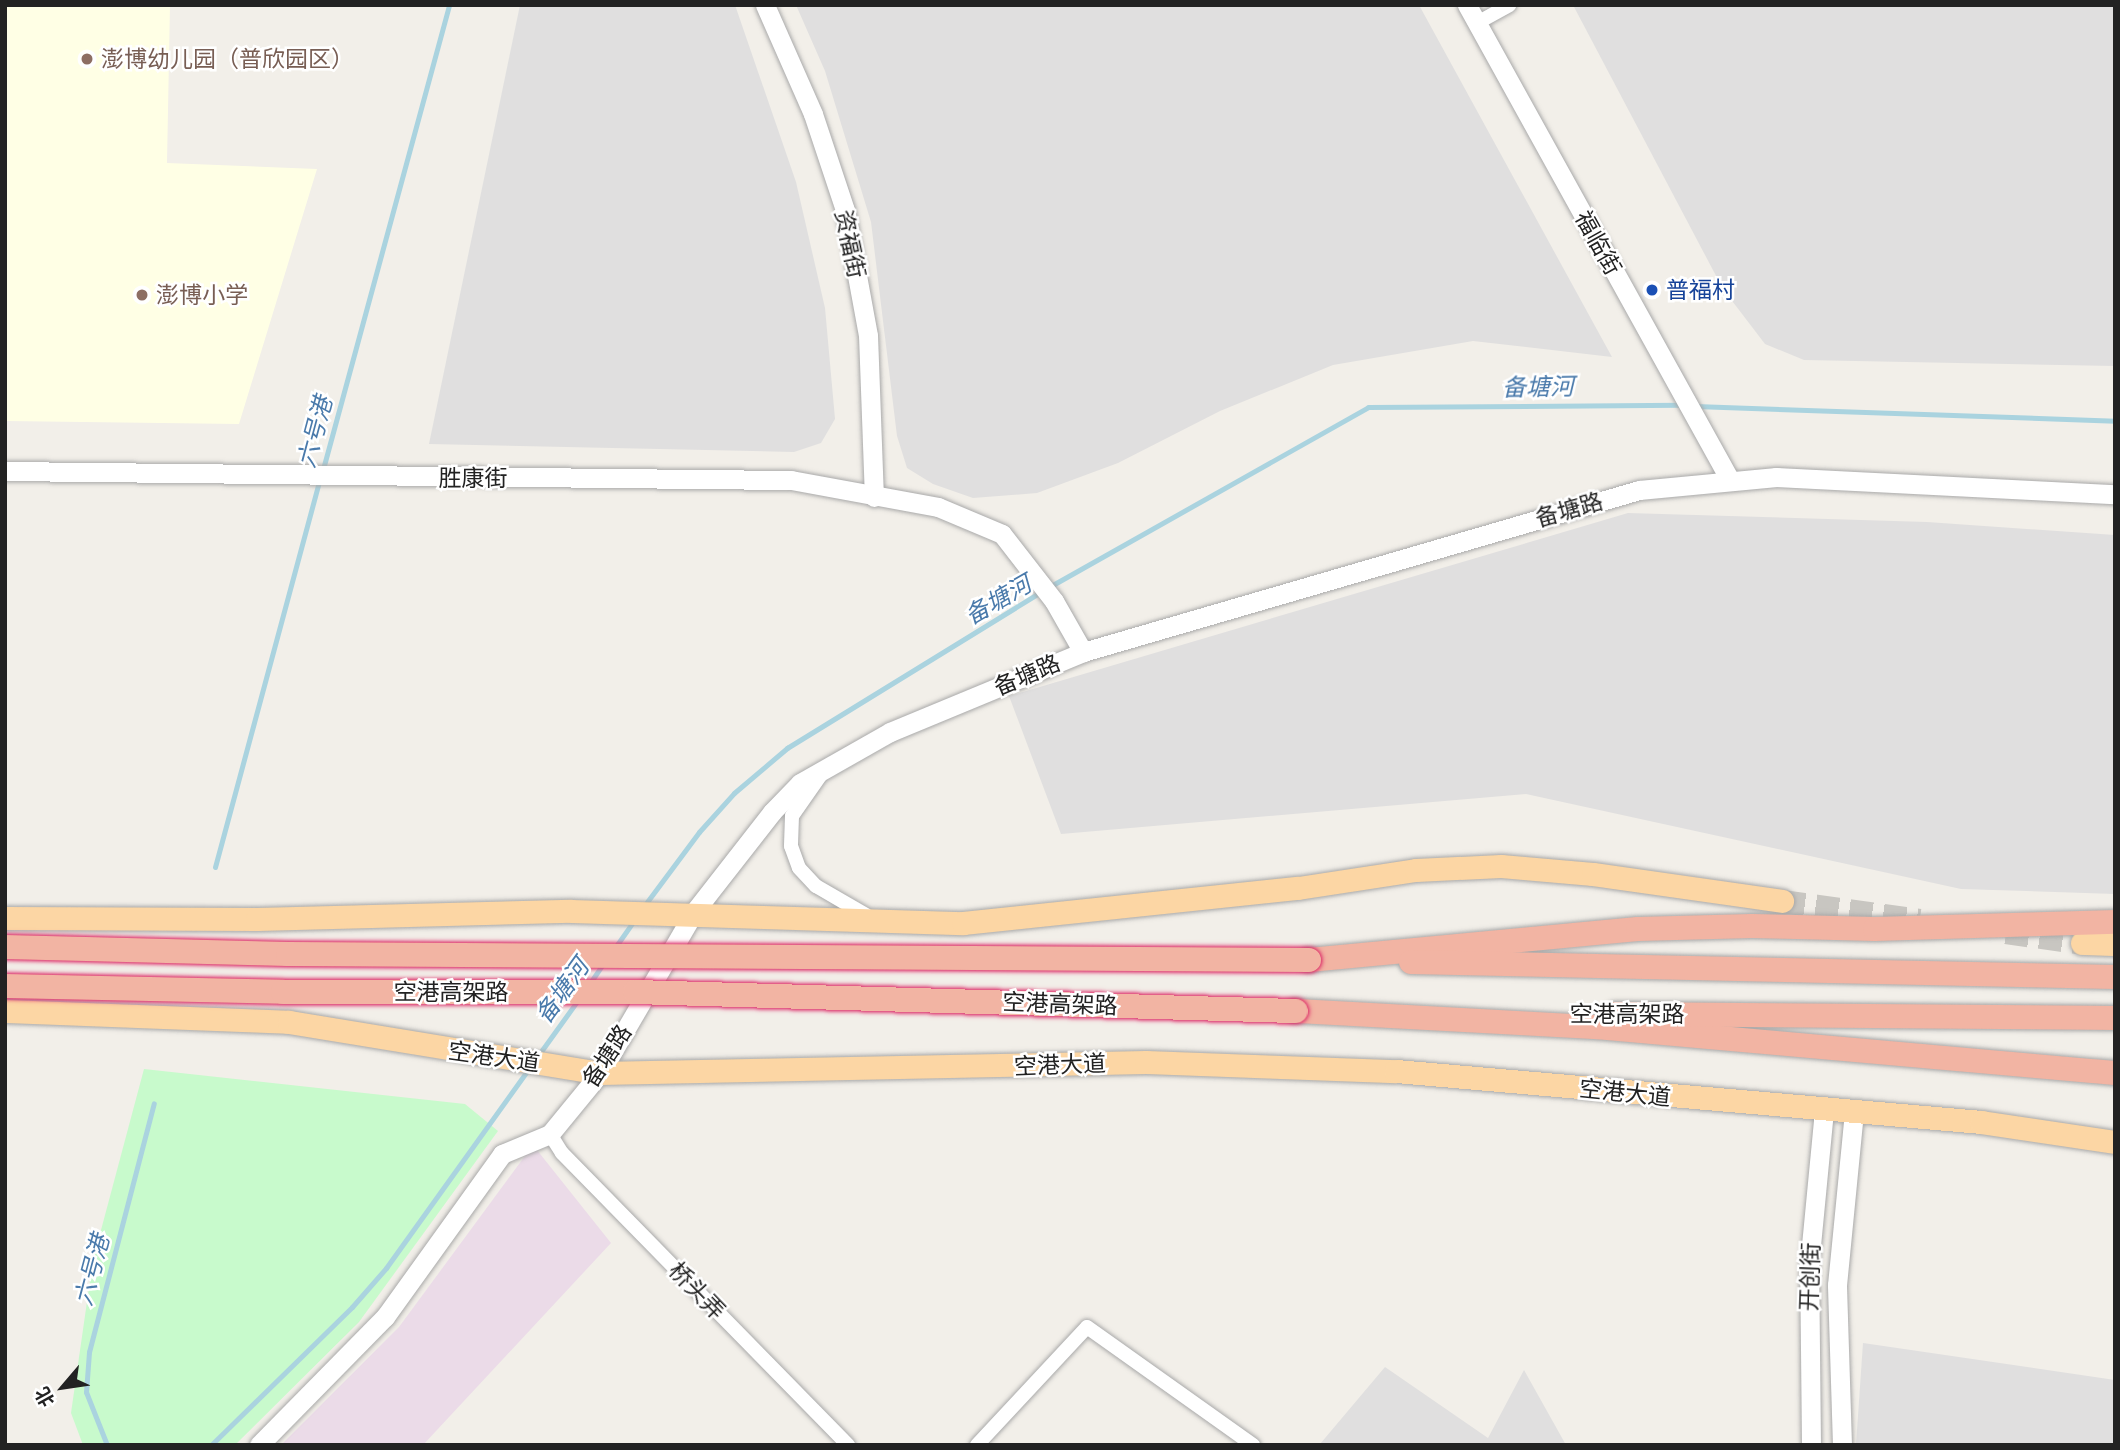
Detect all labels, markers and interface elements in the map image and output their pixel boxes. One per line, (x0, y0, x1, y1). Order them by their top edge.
place label: 澎博幼儿园（普欣园区） (101, 45, 354, 73)
marker: 澎博幼儿园（普欣园区） (79, 51, 95, 67)
street label: 福临街 (1569, 206, 1627, 280)
street label: 资福街 (829, 207, 871, 281)
place label: 普福村 (1666, 276, 1735, 304)
place label: 澎博小学 (156, 281, 248, 309)
marker: 普福村 (1644, 282, 1660, 298)
marker: 澎博小学 (134, 287, 150, 303)
water label: 备塘河 (1502, 372, 1574, 402)
water label: 六号港 (292, 393, 338, 471)
street label: 胜康街 (439, 464, 507, 492)
street label: 备塘路 (1532, 487, 1606, 533)
water label: 备塘河 (960, 570, 1036, 630)
street label: 备塘路 (990, 649, 1064, 701)
water label: 备塘河 (529, 953, 595, 1029)
street label: 空港高架路 (394, 978, 508, 1006)
street label: 空港高架路 (1002, 988, 1118, 1020)
street label: 空港高架路 (1570, 1000, 1684, 1028)
street label: 备塘路 (577, 1020, 637, 1092)
street label: 空港大道 (447, 1037, 541, 1077)
street label: 空港大道 (1014, 1050, 1106, 1080)
street label: 空港大道 (1578, 1074, 1672, 1112)
water label: 六号港 (69, 1231, 115, 1309)
street label: 开创街 (1795, 1242, 1825, 1312)
street label: 桥头弄 (663, 1257, 731, 1325)
north arrow (28, 1352, 98, 1422)
text: 北 (30, 1384, 59, 1411)

